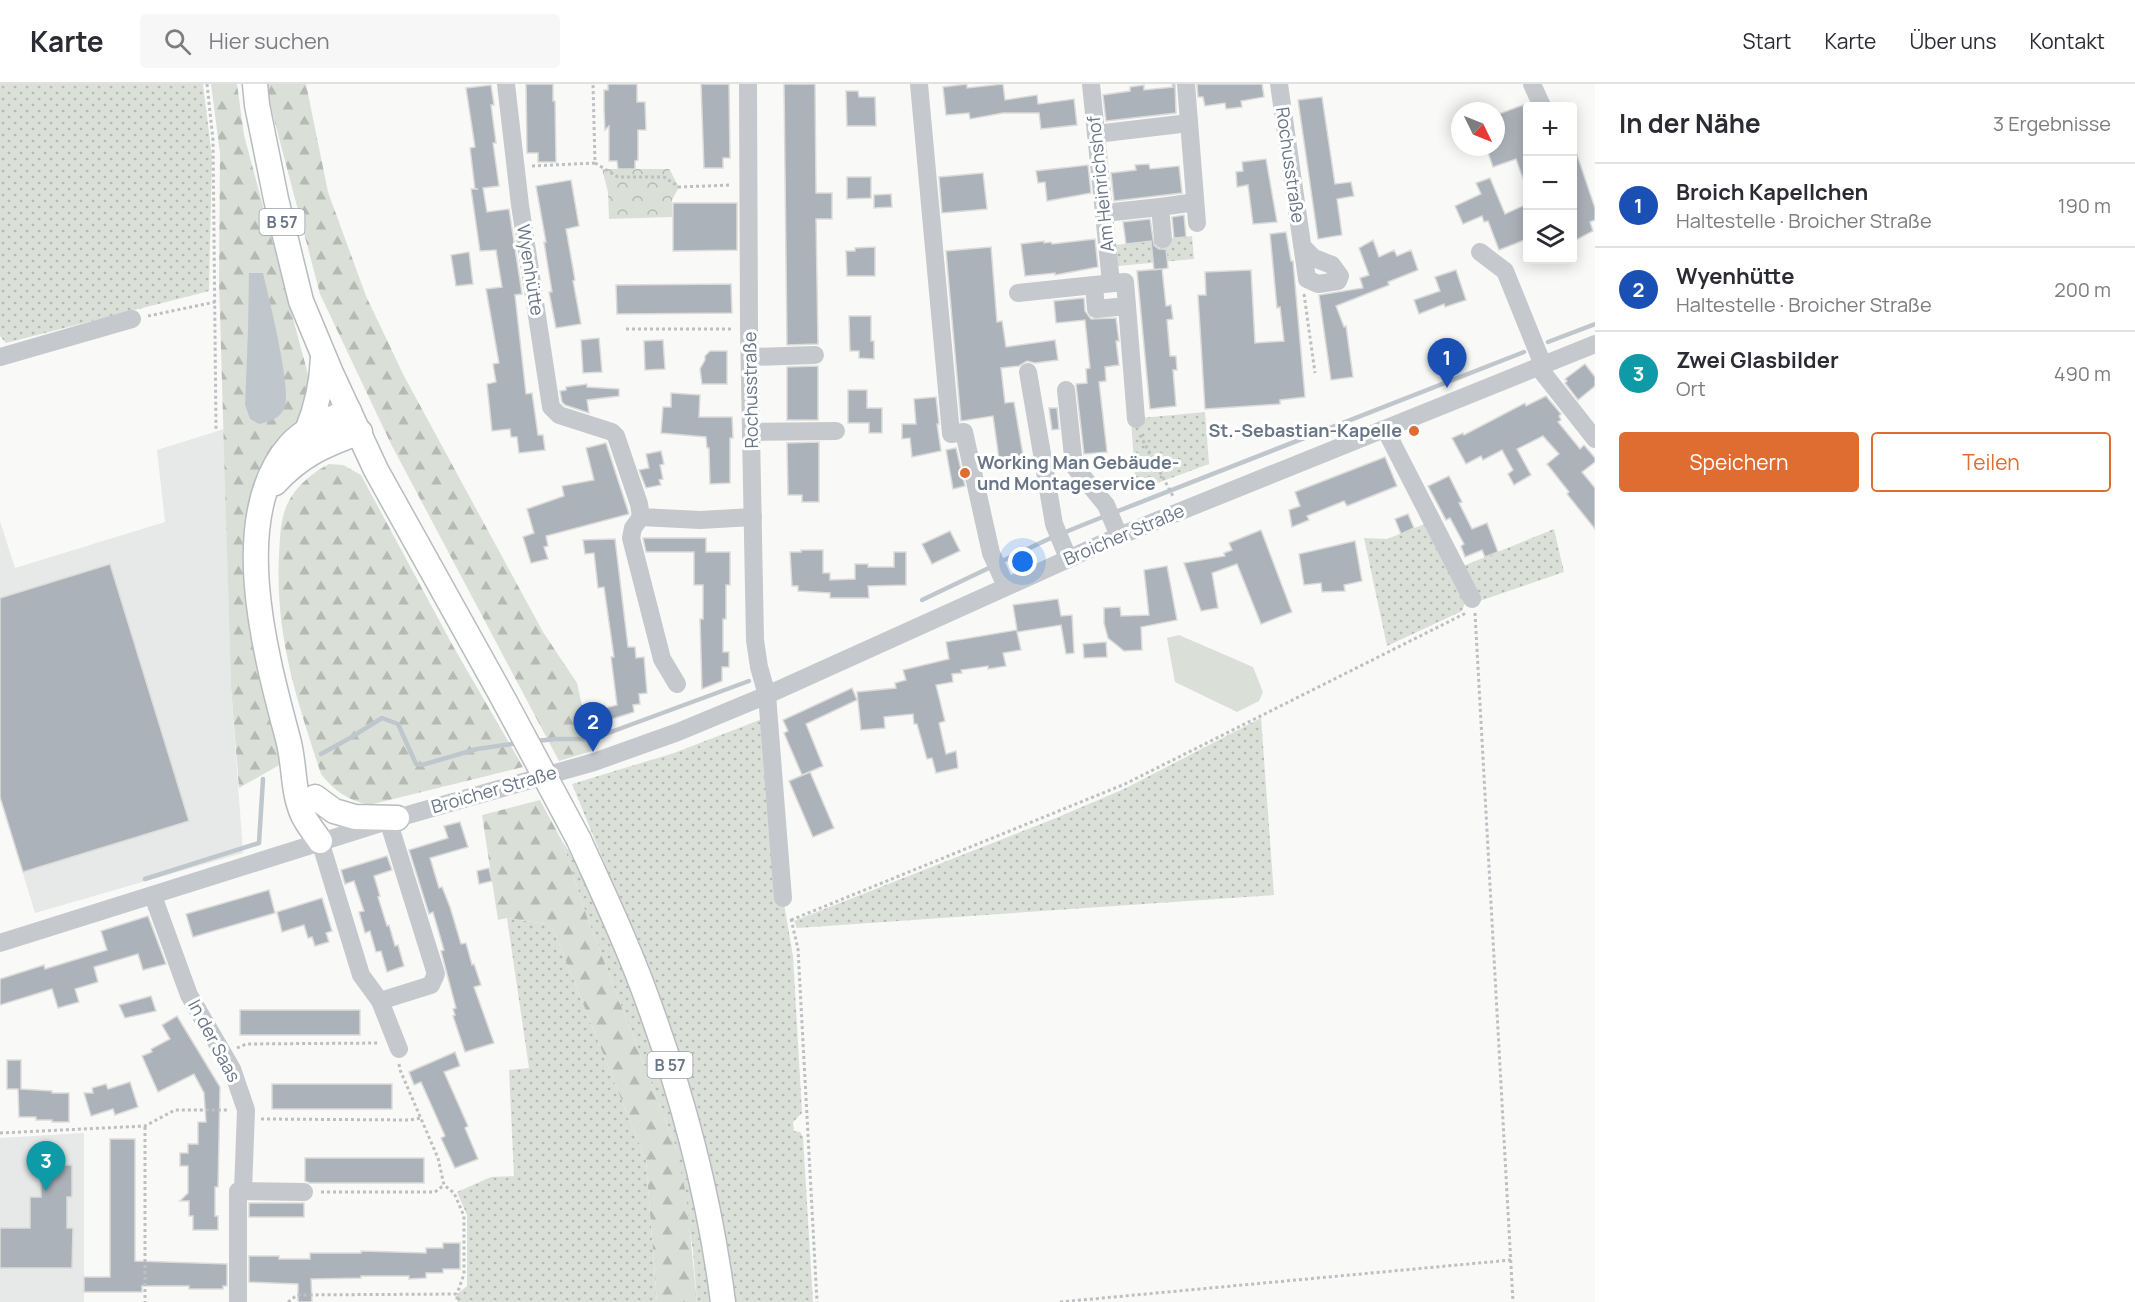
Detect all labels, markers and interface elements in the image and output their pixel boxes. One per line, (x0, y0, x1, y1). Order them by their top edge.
search box (140, 14, 560, 68)
text: Karte (30, 22, 104, 60)
icon: search (161, 25, 194, 58)
text: Hier suchen (209, 26, 330, 56)
text: Start (1742, 27, 1791, 55)
text: Karte (1824, 27, 1876, 55)
text: Über uns (1909, 27, 1997, 55)
text: Kontakt (2030, 27, 2105, 55)
north arrow (1451, 102, 1505, 156)
map controls (1523, 102, 1577, 264)
button: + (1523, 102, 1577, 156)
street label: Rochusstraße (1271, 105, 1311, 224)
text: In der Nähe (1619, 105, 1761, 141)
text: 3 Ergebnisse (1993, 110, 2111, 137)
street label: Am Heinrichshof (1081, 114, 1119, 253)
button: − (1523, 156, 1577, 210)
text: Broich Kapellchen (1676, 177, 1868, 207)
text: 1 (1634, 192, 1643, 219)
text: 190 m (2058, 192, 2111, 219)
text: Haltestelle · Broicher Straße (1676, 207, 1932, 234)
road number: B 57 (260, 209, 304, 235)
button: layers (1523, 210, 1577, 264)
street label: Wyenhütte (512, 222, 550, 317)
text: Wyenhütte (1676, 261, 1795, 291)
text: 2 (1633, 276, 1644, 303)
text: 200 m (2054, 276, 2111, 303)
text: Haltestelle · Broicher Straße (1676, 291, 1932, 318)
street label: Rochusstraße (737, 331, 763, 449)
pin: 1 (1428, 338, 1466, 388)
text: Zwei Glasbilder (1676, 345, 1839, 375)
text: 3 (1633, 360, 1644, 387)
text: 490 m (2054, 360, 2111, 387)
text: Ort (1676, 375, 1706, 402)
place label: St.-Sebastian-Kapelle (1209, 418, 1402, 442)
marker: St.-Sebastian-Kapelle (1407, 424, 1421, 438)
button: Speichern (1619, 432, 1859, 492)
button: Teilen (1871, 432, 2111, 492)
place label: Working Man Gebäude- und Montageservice (977, 450, 1179, 495)
marker: Working Man Gebäude- und Montageservice (958, 466, 972, 480)
street label: Broicher Straße (1059, 498, 1188, 570)
your location (1008, 547, 1037, 576)
pin: 2 (574, 702, 612, 752)
street label: Broicher Straße (428, 760, 559, 818)
street label: In der Saas (183, 995, 247, 1086)
road number: B 57 (648, 1052, 692, 1078)
pin: 3 (26, 1142, 66, 1191)

